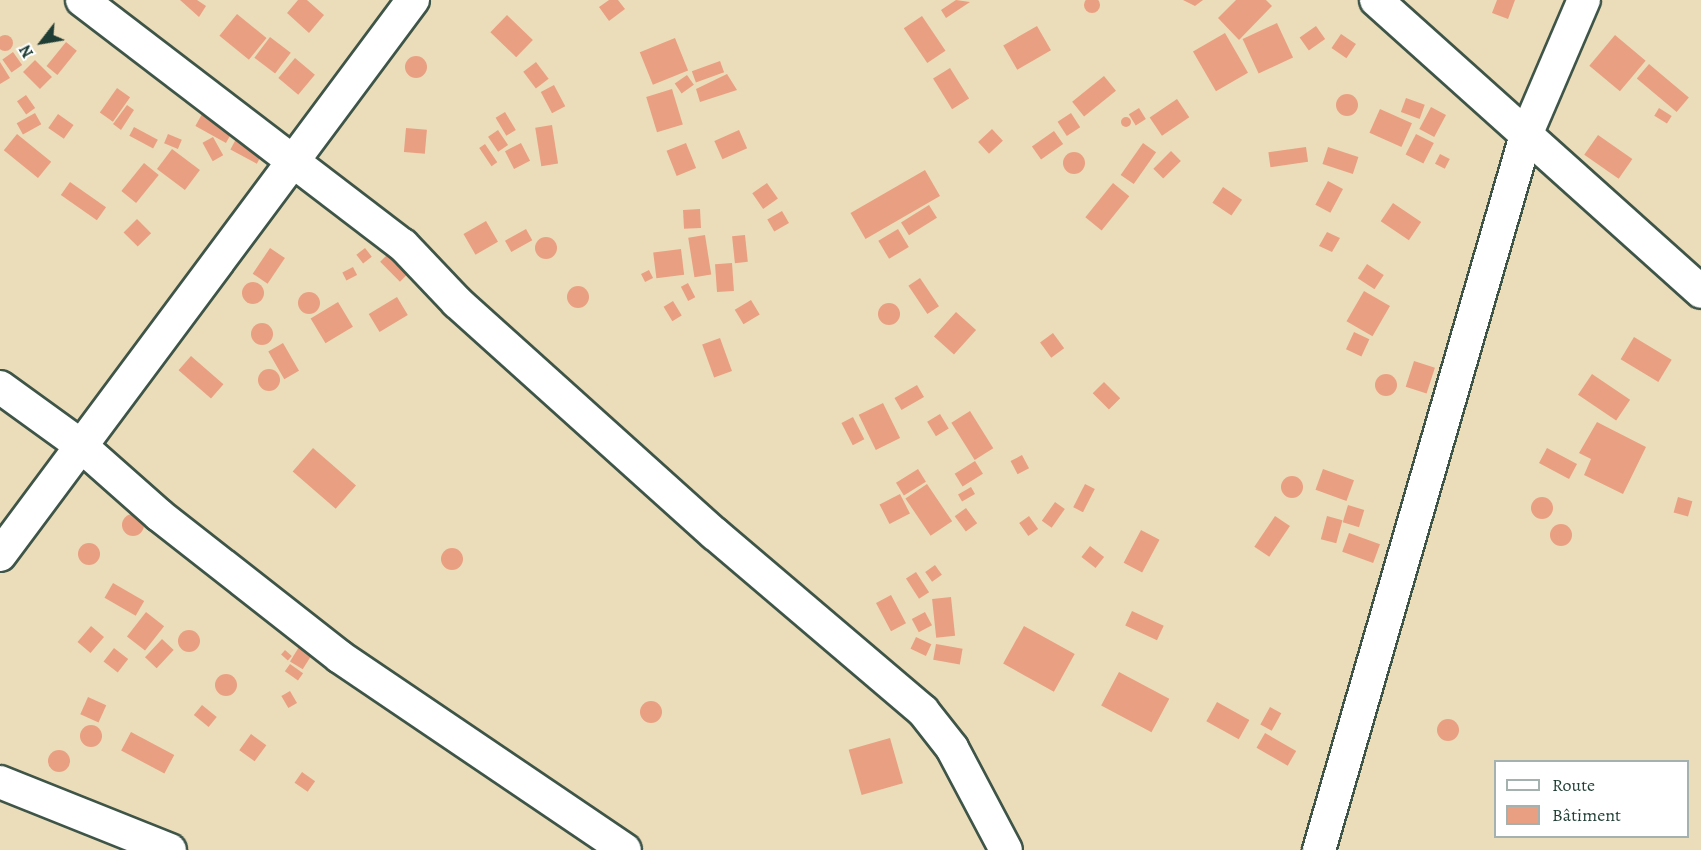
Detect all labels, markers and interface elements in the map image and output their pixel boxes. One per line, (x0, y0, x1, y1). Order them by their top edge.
north arrow (12, 12, 72, 72)
text: N (14, 41, 39, 62)
legend (1494, 760, 1689, 838)
text: Route (1552, 773, 1595, 797)
text: Bâtiment (1552, 803, 1621, 827)

